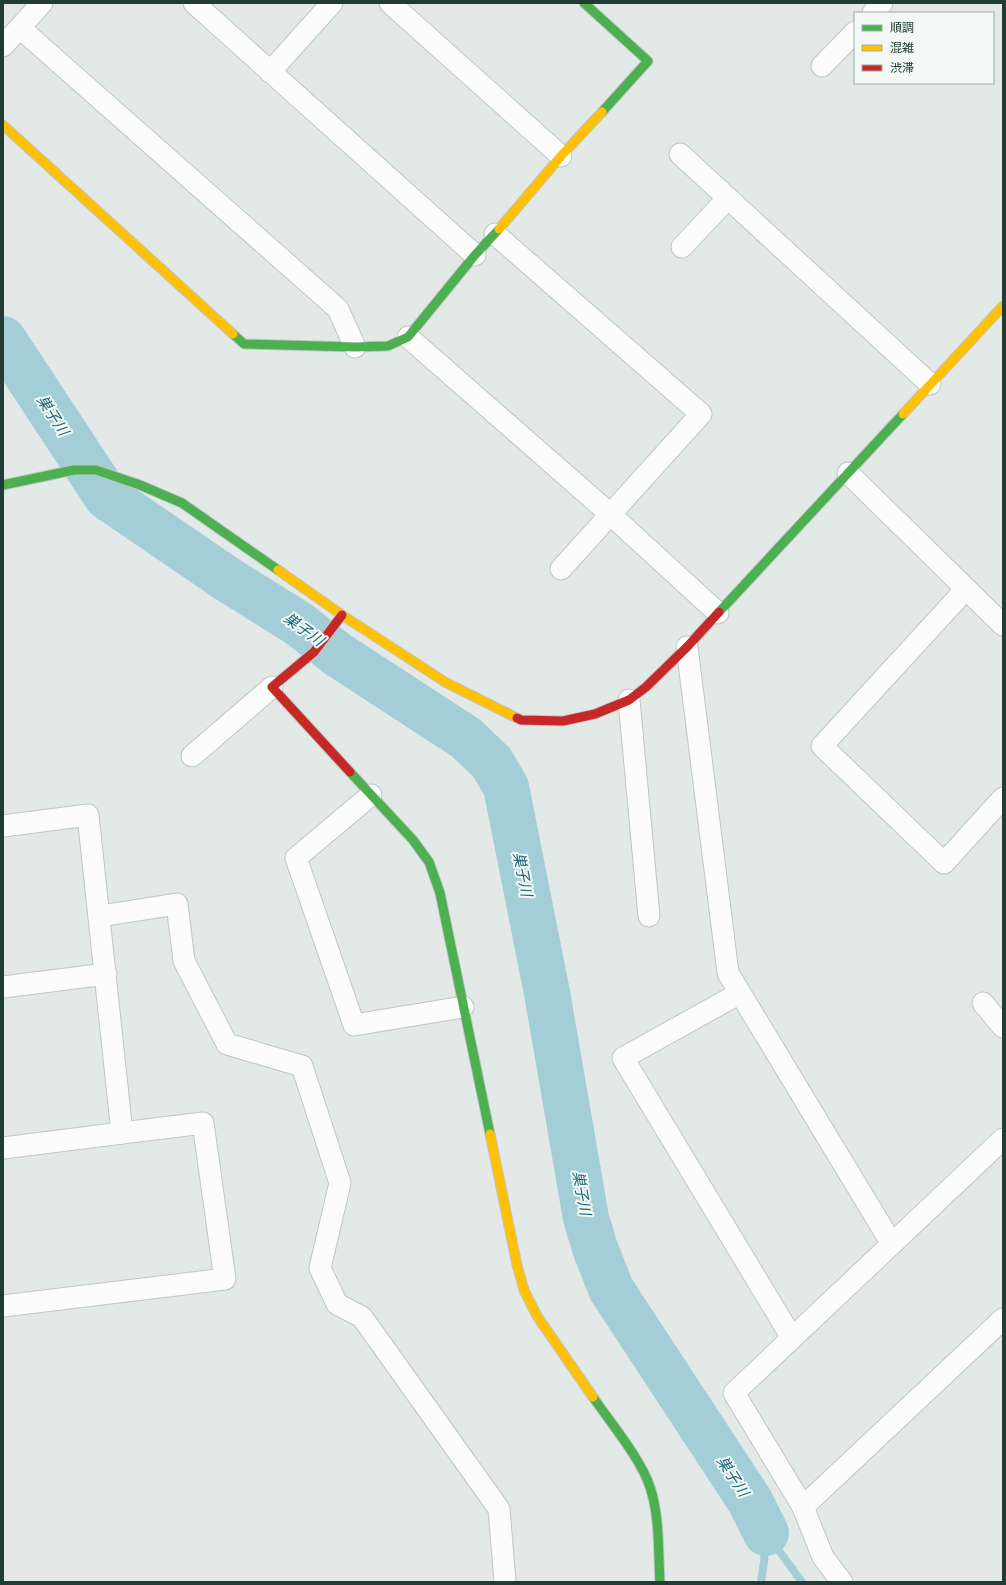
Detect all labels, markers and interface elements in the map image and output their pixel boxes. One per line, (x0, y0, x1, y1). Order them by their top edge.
legend (854, 12, 994, 84)
text: 順調 (890, 20, 914, 35)
text: 混雑 (890, 40, 914, 55)
text: 渋滞 (890, 60, 914, 75)
water label: 巣子川 (33, 391, 74, 441)
water label: 巣子川 (280, 608, 329, 651)
water label: 巣子川 (509, 850, 537, 900)
water label: 巣子川 (569, 1169, 596, 1219)
water label: 巣子川 (713, 1452, 754, 1502)

